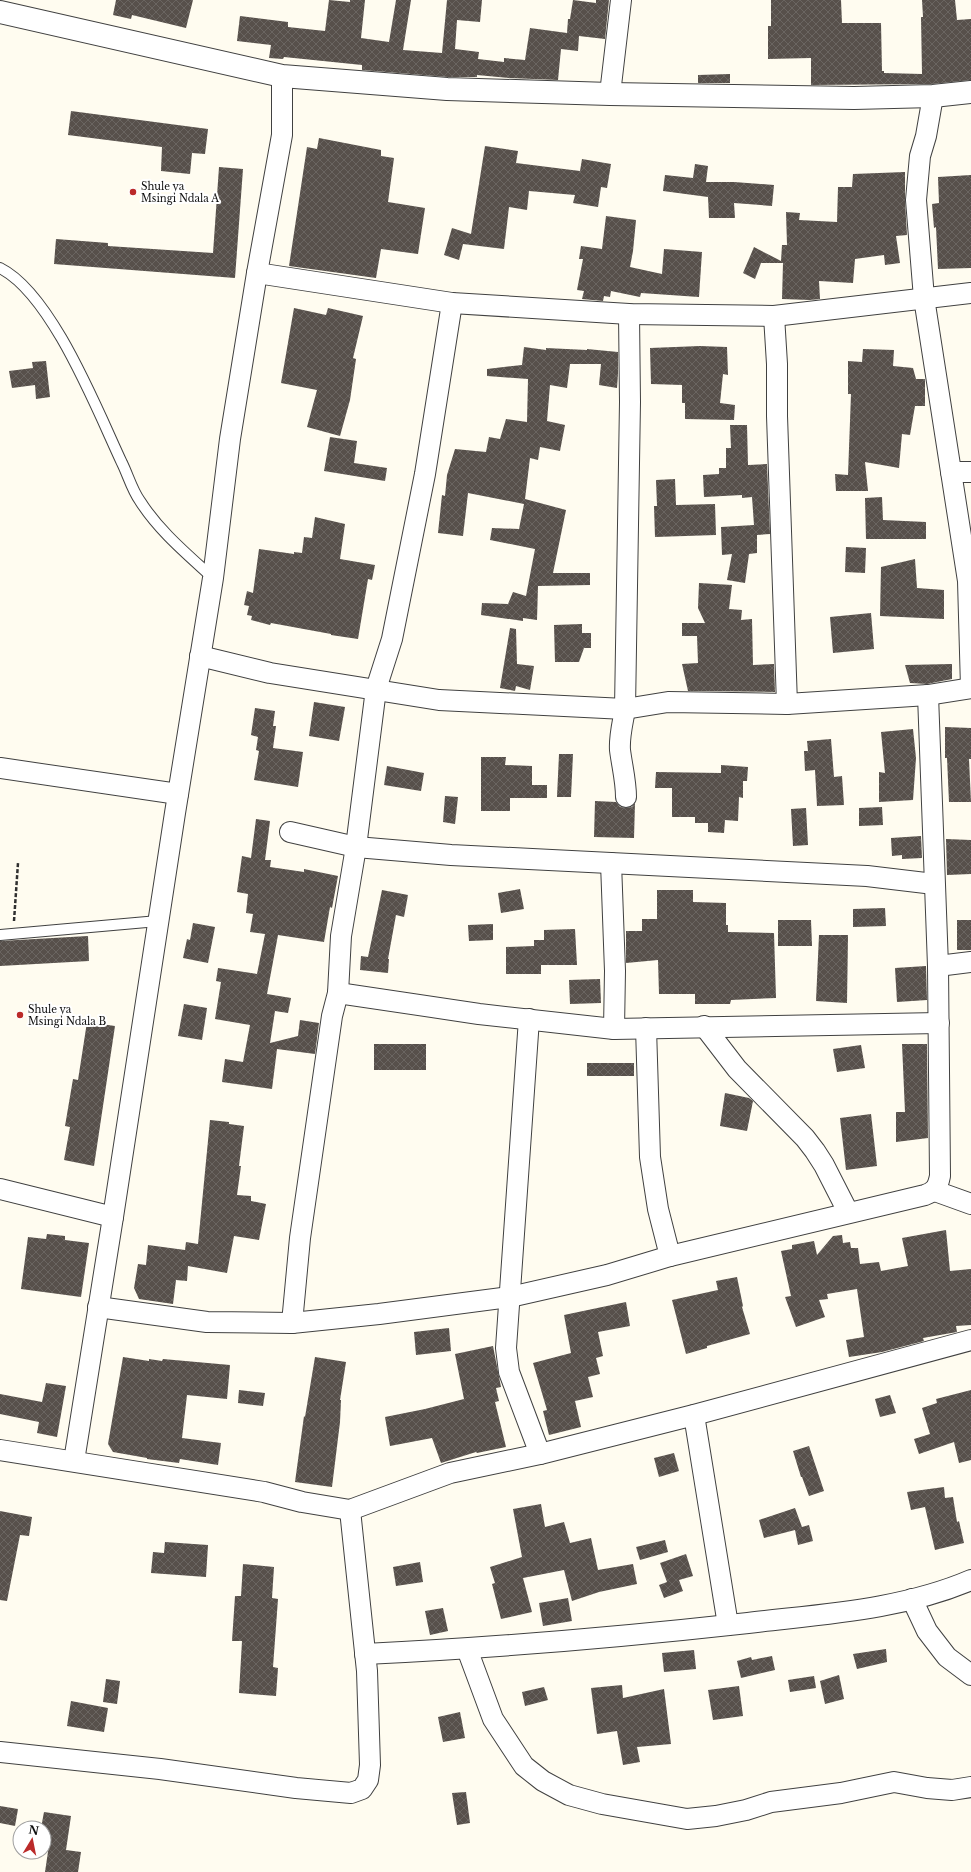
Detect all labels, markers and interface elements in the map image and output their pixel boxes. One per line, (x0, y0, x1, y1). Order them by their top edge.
place label: Shule ya Msingi Ndala A (141, 180, 219, 205)
marker: Shule ya Msingi Ndala A (128, 187, 138, 197)
place label: Shule ya Msingi Ndala B (28, 1003, 107, 1028)
marker: Shule ya Msingi Ndala B (15, 1010, 25, 1020)
north arrow (12, 1820, 52, 1860)
text: N (27, 1822, 41, 1838)

